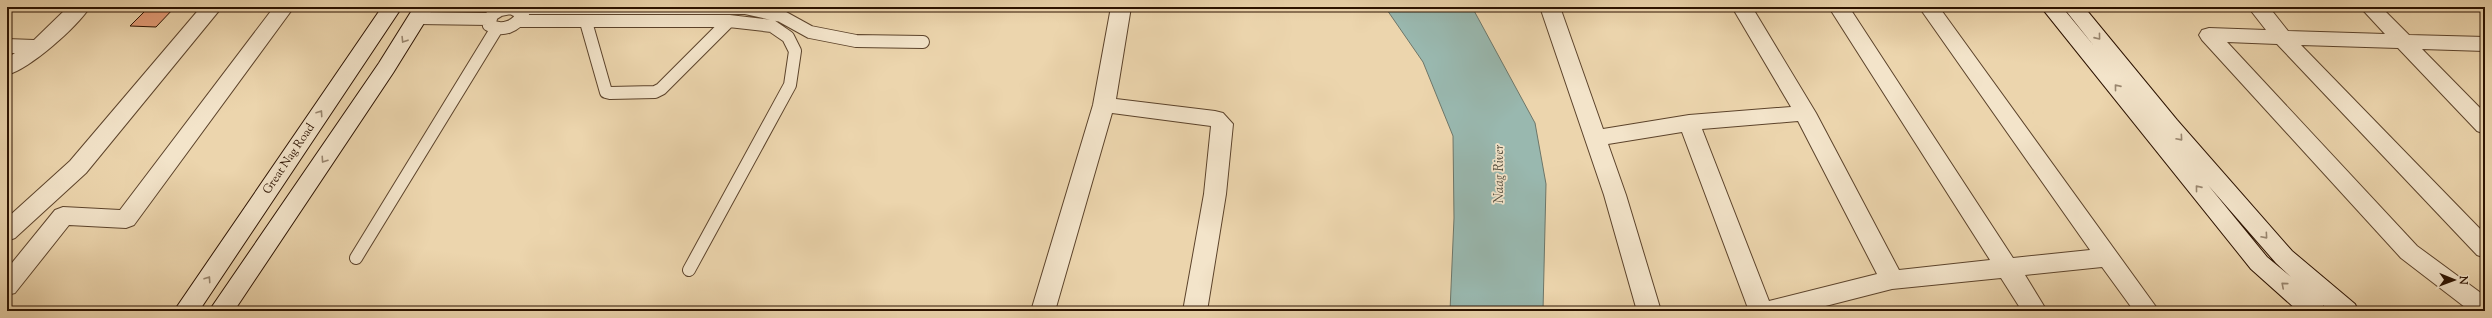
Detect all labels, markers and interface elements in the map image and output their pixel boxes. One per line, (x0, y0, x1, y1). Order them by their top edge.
one-way arrow (2093, 33, 2100, 40)
one-way arrow (401, 36, 408, 43)
one-way arrow (2114, 85, 2121, 92)
one-way arrow (315, 110, 323, 117)
street label: Great Nag Road (259, 120, 320, 198)
one-way arrow (2176, 133, 2183, 141)
water label: Naag River (1491, 144, 1509, 203)
one-way arrow (321, 156, 329, 163)
one-way arrow (2196, 186, 2203, 193)
one-way arrow (2261, 231, 2268, 239)
north arrow (2434, 260, 2474, 300)
text: N (2455, 275, 2471, 285)
one-way arrow (203, 276, 210, 283)
one-way arrow (2282, 283, 2289, 290)

